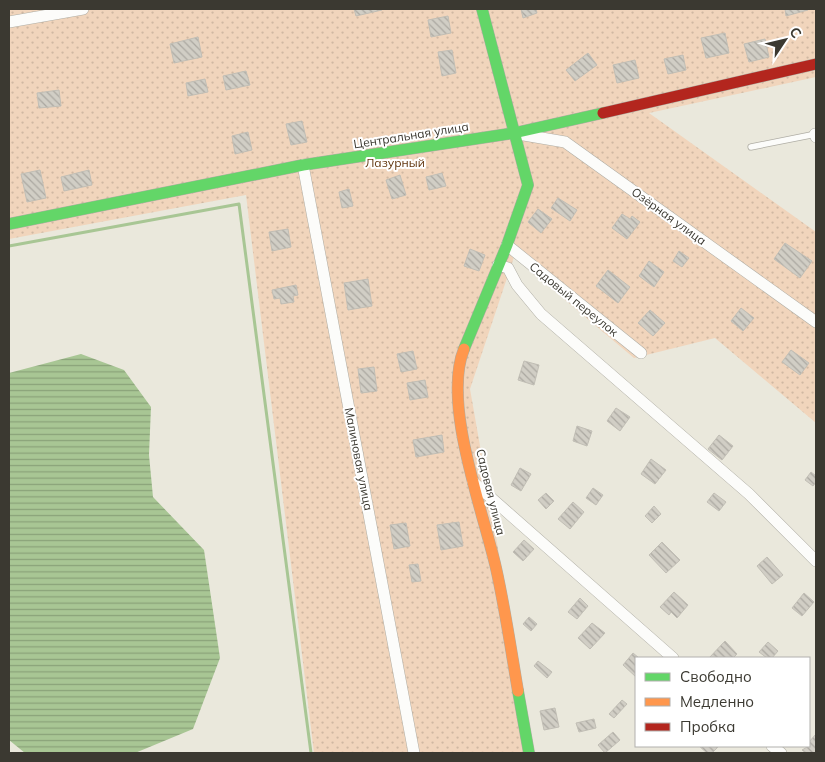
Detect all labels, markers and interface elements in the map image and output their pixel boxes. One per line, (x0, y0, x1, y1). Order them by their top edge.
north arrow (760, 15, 810, 65)
text: С (786, 23, 806, 42)
street label: Центральная улица (352, 118, 470, 152)
park label: Лазурный (365, 155, 425, 170)
street label: Озёрная улица (629, 184, 709, 248)
street label: Садовый переулок (527, 259, 622, 340)
street label: Малиновая улица (342, 406, 376, 512)
street label: Садовая улица (473, 447, 509, 537)
legend (635, 657, 810, 747)
text: Свободно (680, 667, 752, 686)
text: Медленно (680, 692, 754, 711)
text: Пробка (680, 717, 735, 736)

